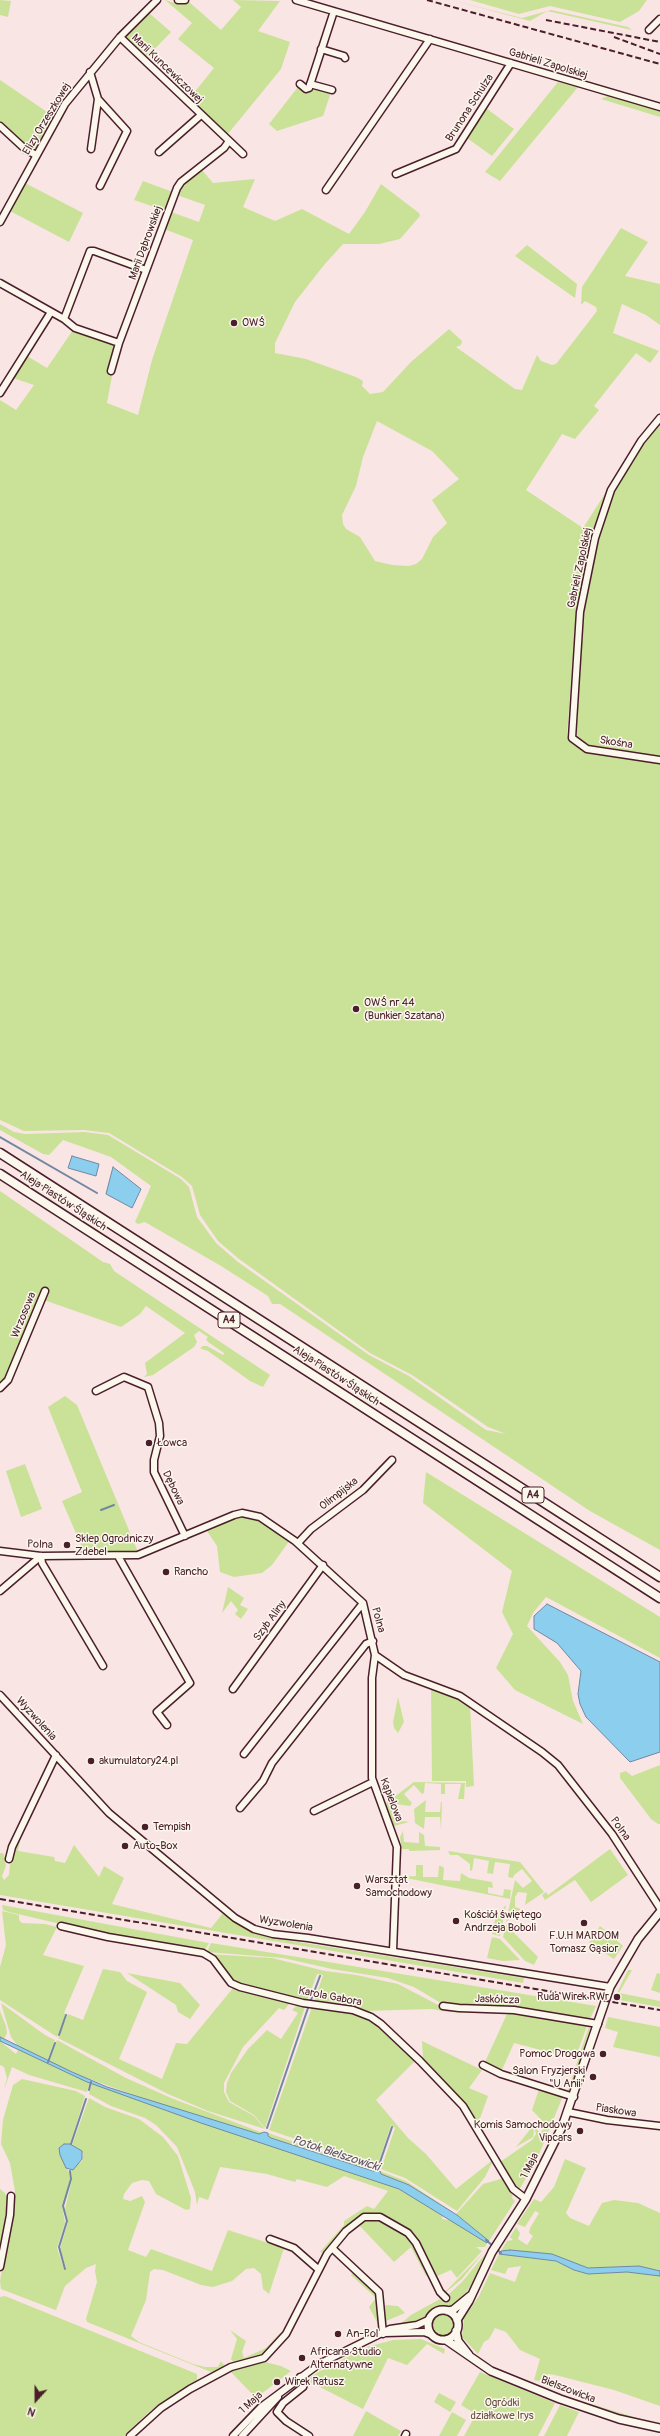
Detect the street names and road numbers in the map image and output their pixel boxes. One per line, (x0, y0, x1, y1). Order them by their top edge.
street label: Marii Kuncewiczowej (128, 31, 206, 107)
street label: Gabrieli Zapolskiej (507, 46, 589, 82)
street label: Brunona Schulza (443, 72, 497, 144)
street label: Elizy Orzeszkowej (20, 81, 74, 157)
street label: Marii Dąbrowskiej (127, 204, 165, 282)
street label: Gabrieli Zapolskiej (565, 527, 595, 609)
street label: Skośna (599, 734, 633, 752)
street label: Aleja Piastów Śląskich (17, 1168, 109, 1234)
street label: Wrzosowa (9, 1290, 39, 1340)
road number: A4 (218, 1312, 240, 1328)
street label: Aleja Piastów Śląskich (290, 1343, 382, 1409)
street label: Dębowa (159, 1469, 187, 1507)
street label: Olimpijska (317, 1475, 361, 1513)
road number: A4 (522, 1487, 544, 1503)
street label: Polna (27, 1538, 53, 1552)
street label: Szyb Aliny (251, 1598, 289, 1644)
street label: Polna (368, 1606, 388, 1634)
street label: Wyzwolenia (13, 1694, 59, 1744)
street label: Kąpielowa (377, 1776, 405, 1824)
street label: Polna (607, 1815, 633, 1843)
street label: Wyzwolenia (258, 1913, 314, 1935)
street label: Karola Gabora (297, 1984, 363, 2010)
street label: Jaskółcza (474, 1993, 520, 2007)
street label: Piaskowa (595, 2101, 637, 2121)
street label: 1 Maja (518, 2151, 542, 2181)
street label: Bielszowicka (539, 2374, 597, 2406)
street label: 1 Maja (236, 2389, 266, 2417)

